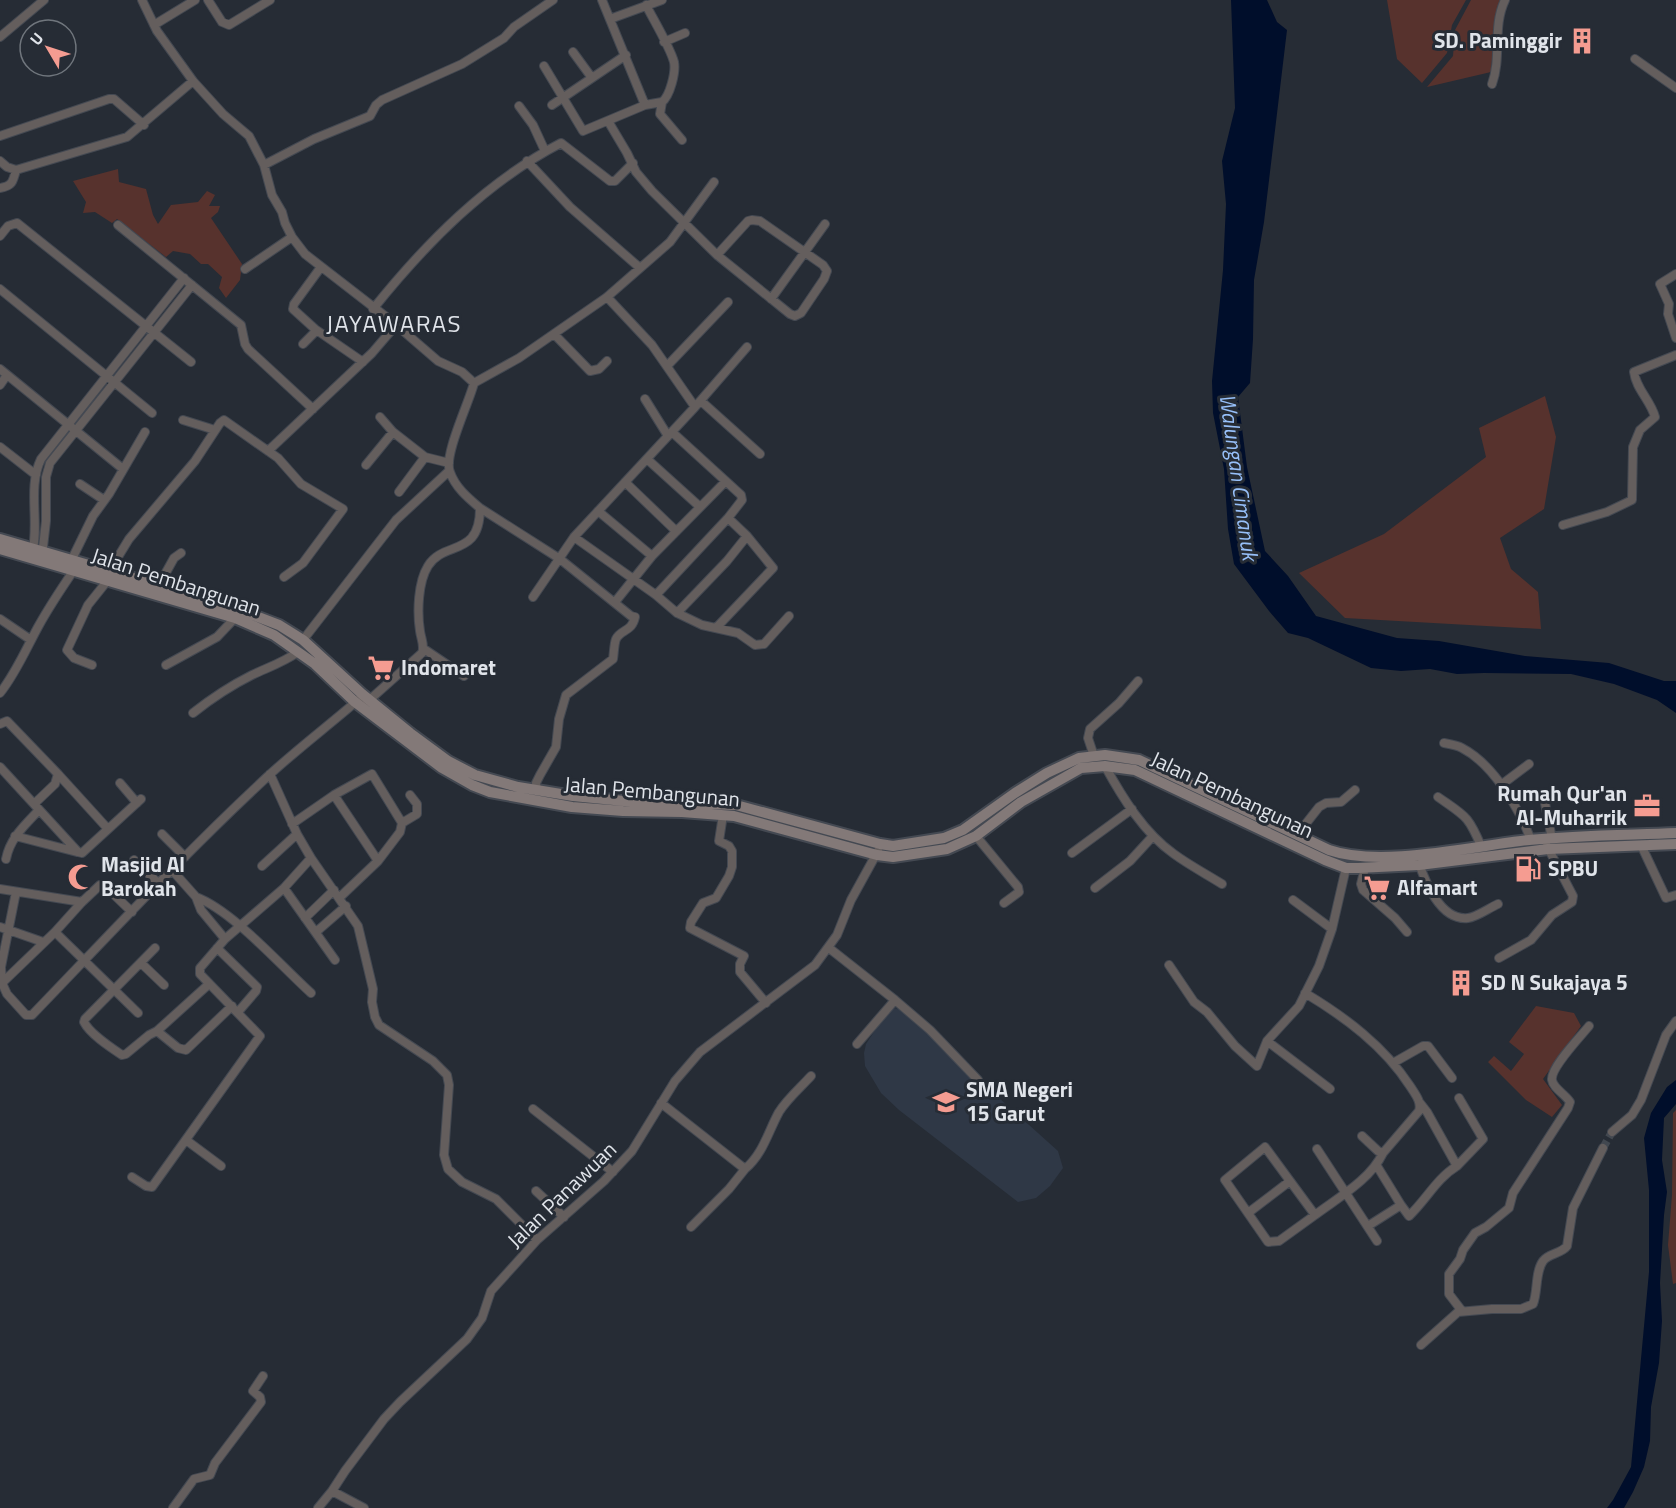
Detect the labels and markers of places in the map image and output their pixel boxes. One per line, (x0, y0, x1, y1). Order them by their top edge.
place label: SD. Paminggir (1434, 24, 1562, 56)
building icon: SD. Paminggir (1567, 26, 1597, 56)
place label: Indomaret (401, 651, 496, 683)
supermarket icon: Indomaret (366, 653, 396, 683)
place label: Rumah Qur'an Al-Muharrik (1497, 777, 1627, 833)
office icon: Rumah Qur'an Al-Muharrik (1632, 791, 1662, 821)
place label: Masjid Al Barokah (101, 848, 185, 904)
place label: SPBU (1548, 852, 1598, 884)
fuel station icon: SPBU (1513, 854, 1543, 884)
mosque icon: Masjid Al Barokah (66, 862, 96, 892)
place label: Alfamart (1397, 871, 1478, 903)
supermarket icon: Alfamart (1362, 873, 1392, 903)
place label: SD N Sukajaya 5 (1481, 966, 1628, 998)
building icon: SD N Sukajaya 5 (1446, 968, 1476, 998)
place label: SMA Negeri 15 Garut (966, 1073, 1073, 1129)
school or university icon: SMA Negeri 15 Garut (931, 1087, 961, 1117)

